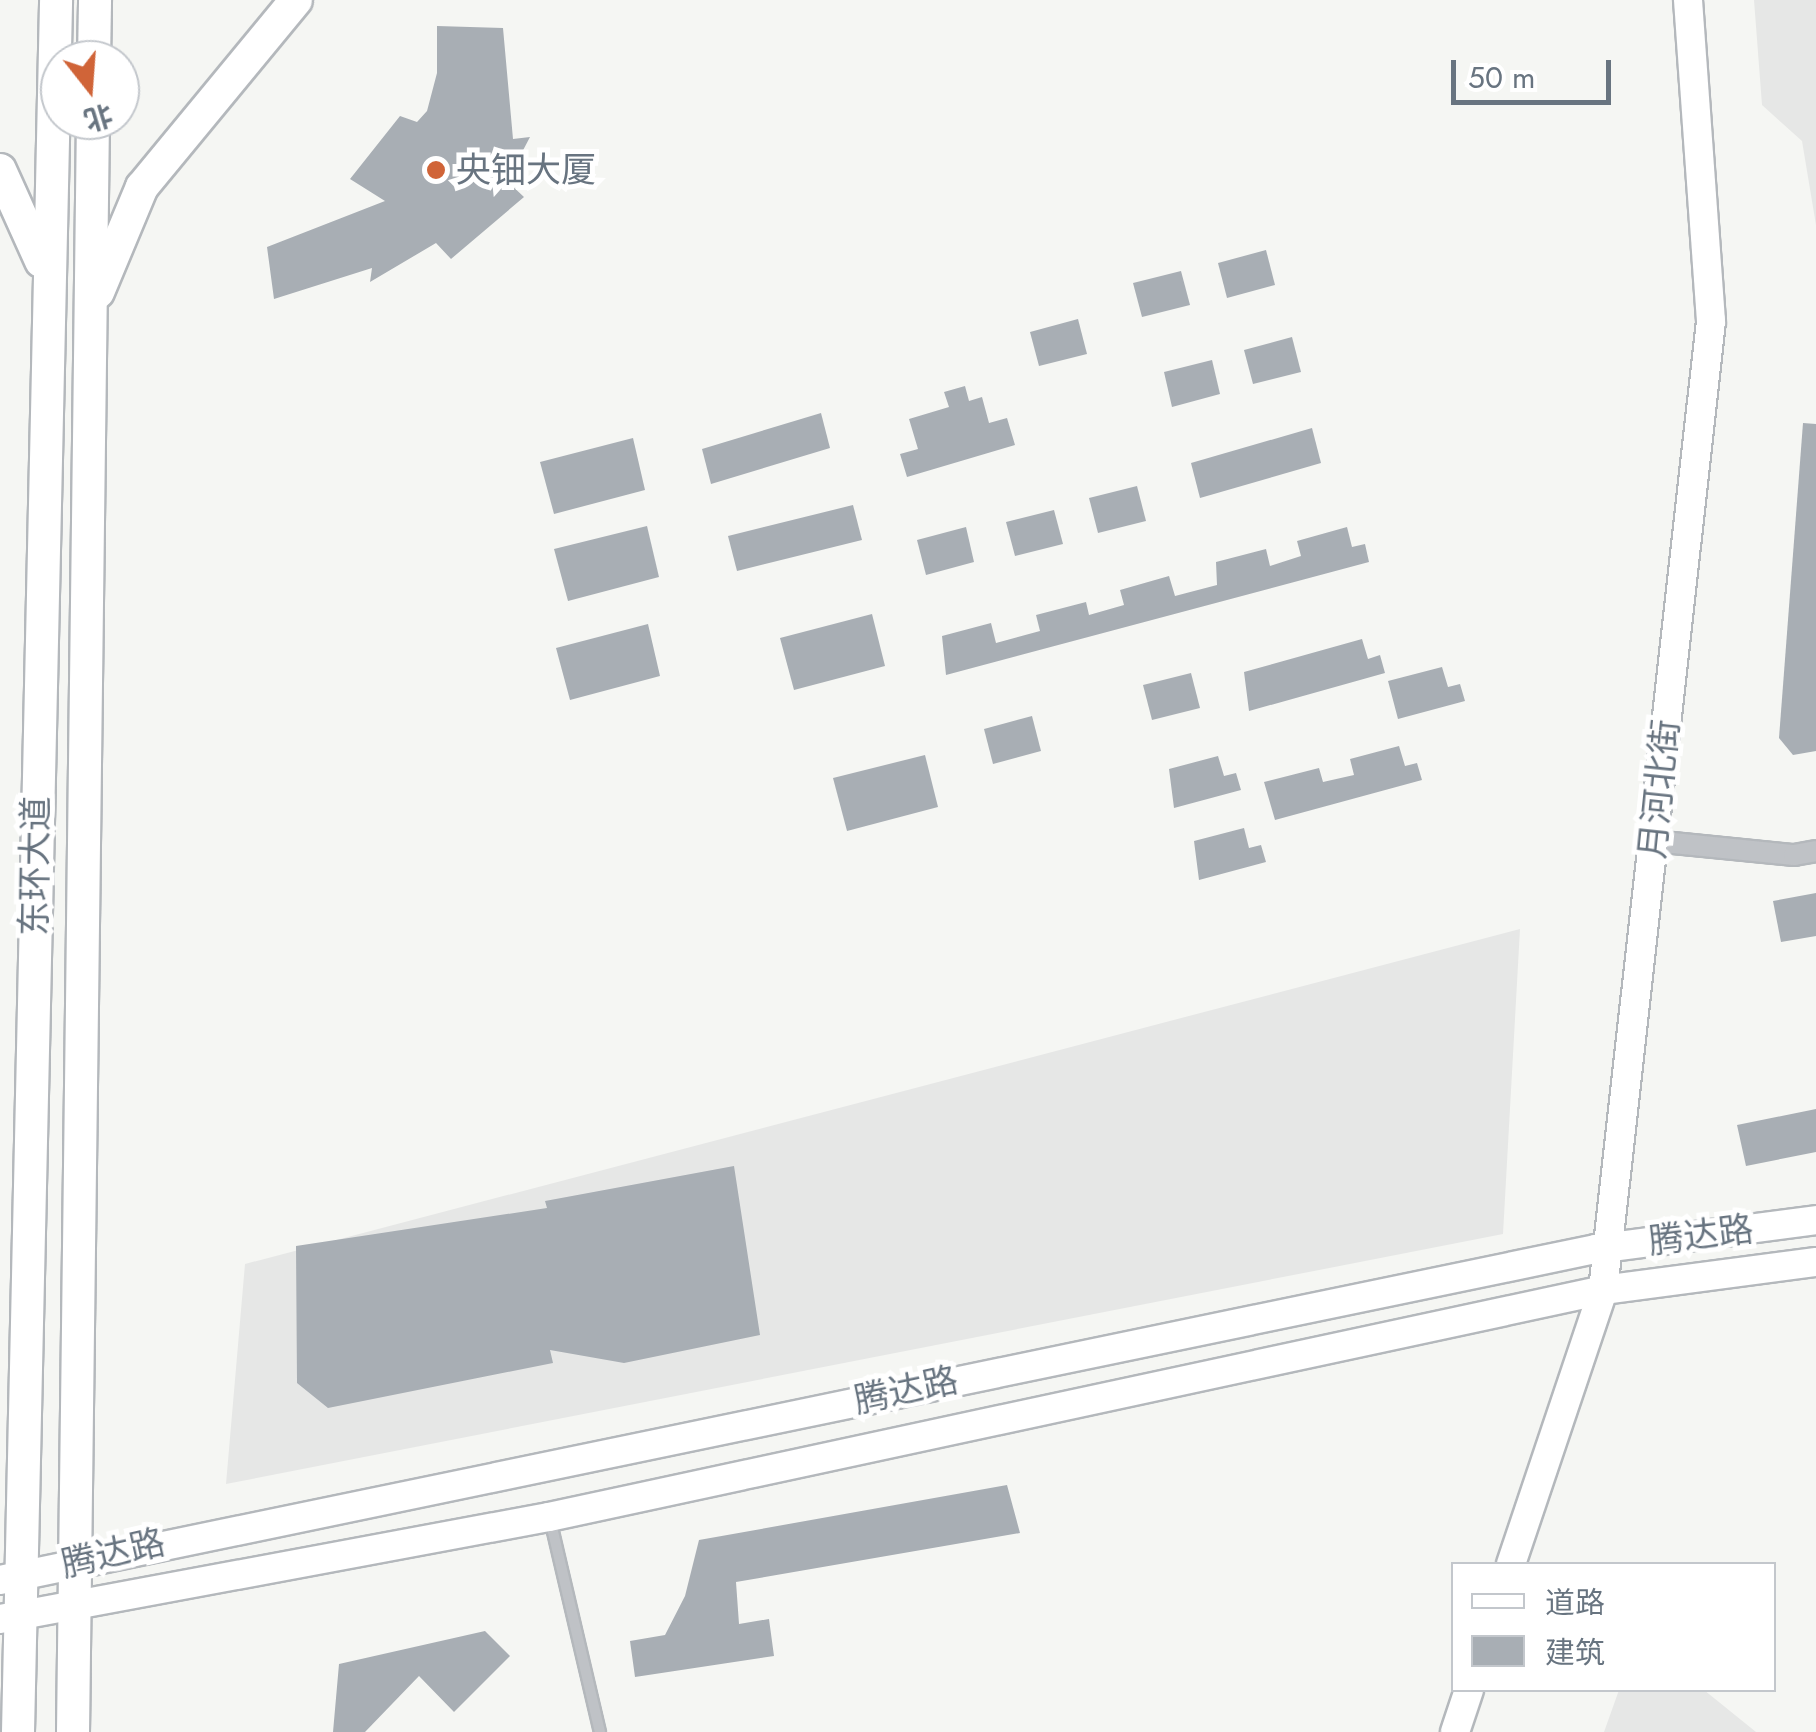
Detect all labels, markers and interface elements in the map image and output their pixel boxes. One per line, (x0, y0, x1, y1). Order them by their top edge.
north arrow (40, 40, 140, 140)
scale bar (1456, 40, 1616, 102)
text: 50 m (1468, 56, 1535, 99)
text: 北 (79, 94, 118, 141)
place label: 央钿大厦 (456, 149, 596, 191)
marker: 央钿大厦 (425, 159, 447, 181)
street label: 月河北街 (1631, 717, 1687, 861)
street label: 东环大道 (13, 796, 57, 936)
street label: 腾达路 (1646, 1208, 1756, 1262)
street label: 腾达路 (850, 1359, 962, 1421)
street label: 腾达路 (57, 1521, 169, 1585)
legend (1451, 1562, 1776, 1692)
text: 道路 (1545, 1581, 1605, 1624)
text: 建筑 (1545, 1631, 1605, 1674)

